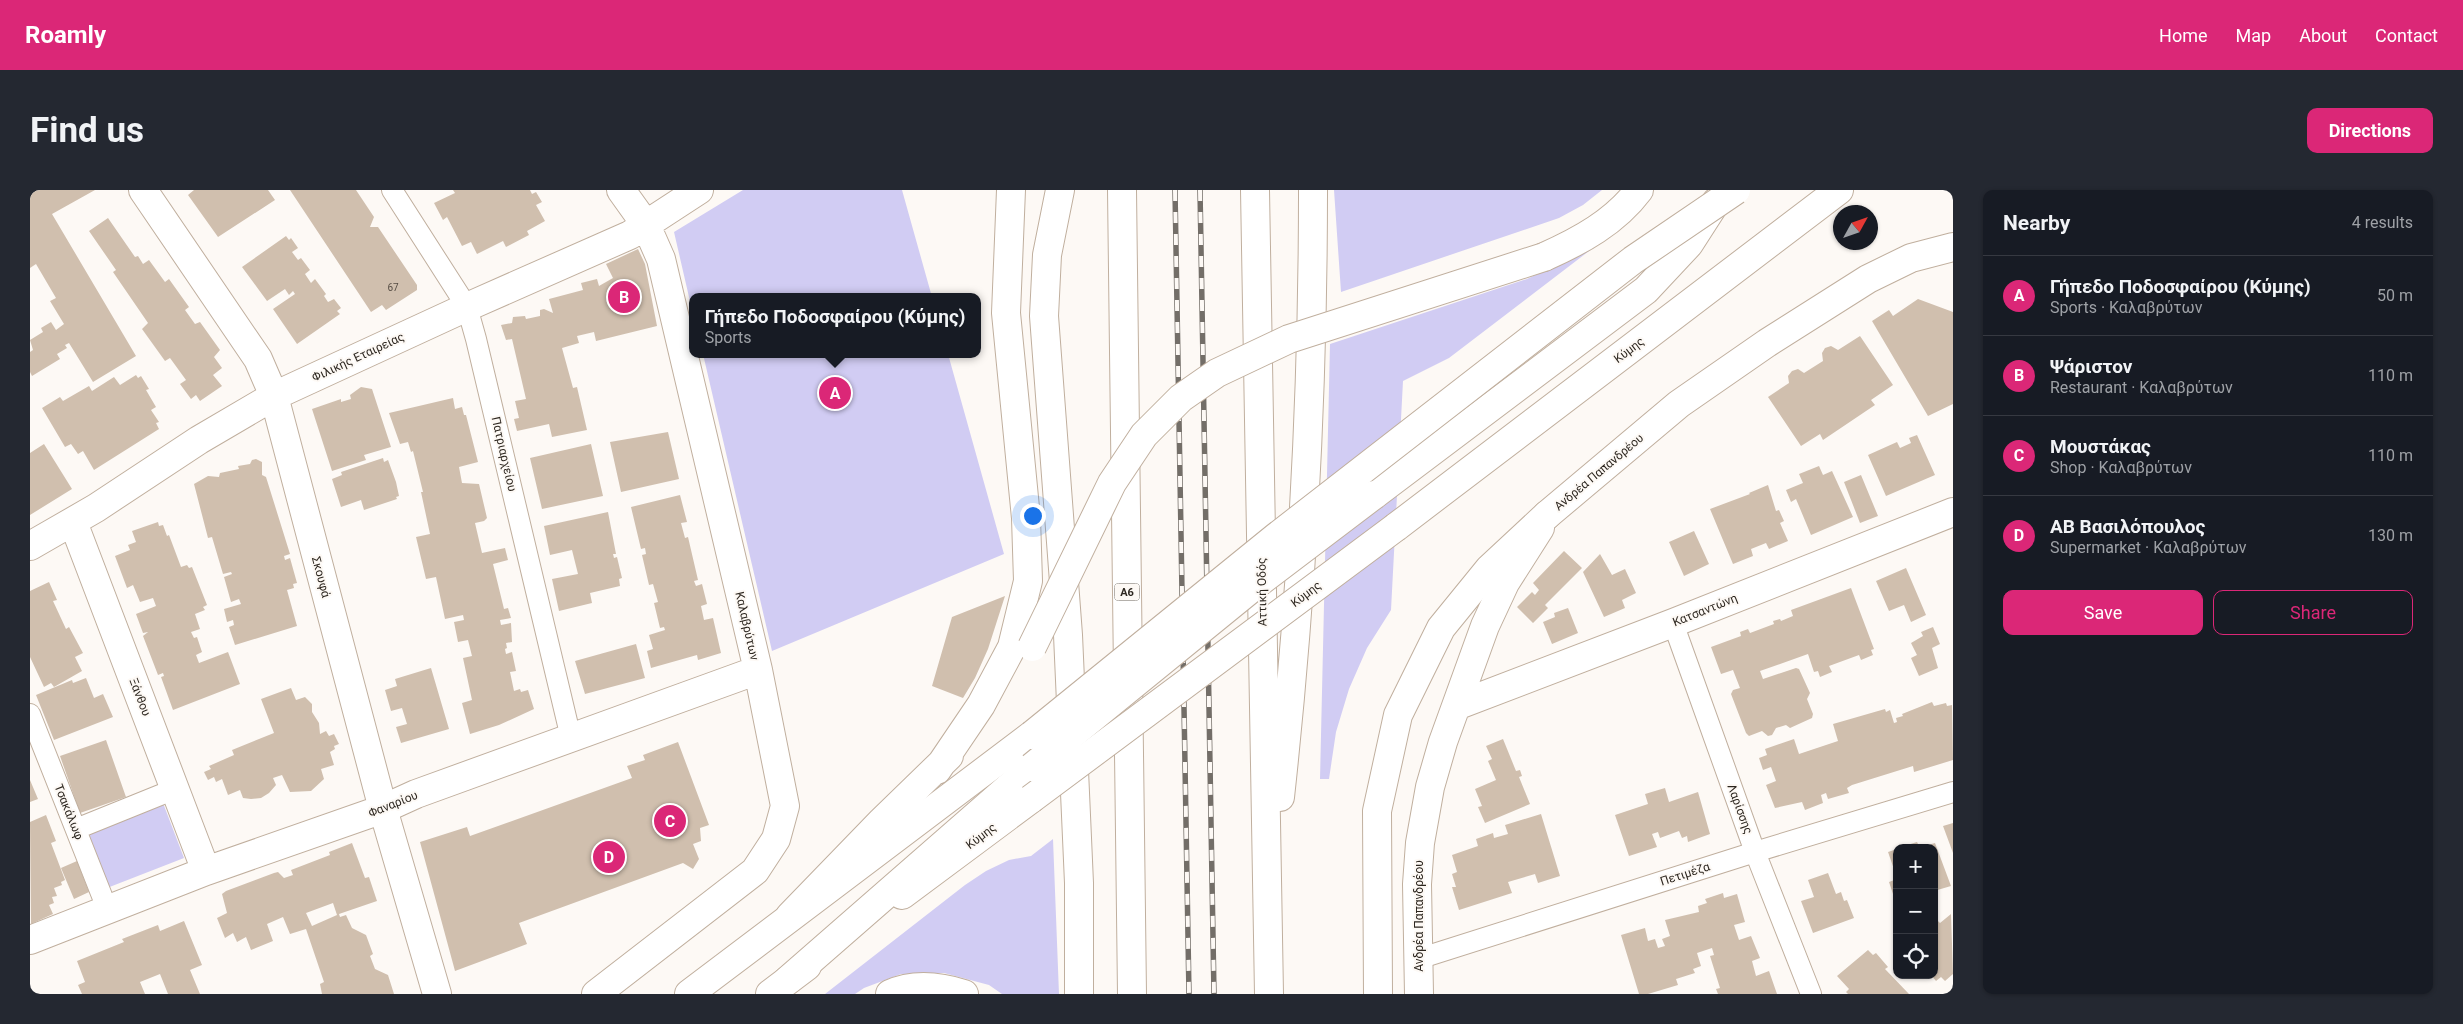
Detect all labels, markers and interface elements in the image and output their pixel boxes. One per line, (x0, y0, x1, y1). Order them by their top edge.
text: Roamly (25, 21, 106, 49)
text: Home (2159, 25, 2208, 46)
text: Map (2236, 25, 2271, 46)
text: About (2299, 25, 2347, 46)
text: Contact (2375, 25, 2438, 46)
button: Directions (2307, 108, 2433, 153)
text: Find us (30, 110, 144, 151)
north arrow (1833, 205, 1878, 250)
text: Nearby (2003, 211, 2070, 235)
text: 4 results (2352, 213, 2413, 232)
text: Γήπεδο Ποδοσφαίρου (Κύμης) (2050, 275, 2311, 298)
pin: B (608, 278, 640, 316)
house number: 67 (387, 282, 399, 293)
text: A (2014, 286, 2024, 305)
text: 50 m (2377, 286, 2413, 305)
popup (689, 293, 981, 358)
text: Sports · Καλαβρύτων (2050, 298, 2202, 317)
text: Γήπεδο Ποδοσφαίρου (Κύμης) (705, 305, 965, 328)
text: Sports (705, 328, 752, 347)
street label: Φιλικής Εταιρείας (310, 330, 406, 384)
street label: Κύμης (1611, 334, 1647, 366)
text: Ψάριστον (2050, 355, 2132, 378)
text: B (2014, 366, 2024, 385)
text: 110 m (2368, 366, 2413, 385)
pin: A (819, 374, 851, 412)
text: Restaurant · Καλαβρύτων (2050, 378, 2233, 397)
street label: Πατριαρχείου (489, 415, 519, 493)
street label: Ανδρέα Παπανδρέου (1552, 431, 1646, 513)
text: Μουστάκας (2050, 435, 2151, 458)
text: C (2014, 446, 2024, 465)
text: 110 m (2368, 446, 2413, 465)
text: Shop · Καλαβρύτων (2050, 458, 2192, 477)
your location (1020, 503, 1046, 529)
text: ΑΒ Βασιλόπουλος (2050, 515, 2205, 538)
text: D (2014, 526, 2024, 545)
text: 130 m (2368, 526, 2413, 545)
text: Supermarket · Καλαβρύτων (2050, 538, 2247, 557)
street label: Σκουφά (309, 555, 333, 599)
street label: Αττική Οδός (1254, 557, 1270, 627)
street label: Κύμης (1288, 578, 1324, 610)
road number: Α6 (1114, 584, 1140, 601)
street label: Καλαβρύτων (732, 590, 762, 662)
button: Save (2003, 590, 2203, 635)
button: Share (2213, 590, 2413, 635)
street label: Κατσαντώνη (1671, 591, 1739, 629)
street label: Ξάνθου (126, 676, 154, 718)
street label: Τσακάλωφ (52, 782, 86, 842)
street label: Λαρίσσης (1724, 782, 1756, 836)
street label: Φαναρίου (366, 788, 420, 820)
pin: C (654, 802, 686, 840)
street label: Κύμης (963, 820, 999, 852)
pin: D (593, 838, 625, 876)
map controls (1893, 844, 1938, 979)
button: + (1893, 844, 1938, 889)
street label: Πετιμέζα (1658, 859, 1712, 889)
street label: Ανδρέα Παπανδρέου (1412, 860, 1426, 972)
button: − (1893, 889, 1938, 934)
button: locate (1893, 934, 1938, 979)

